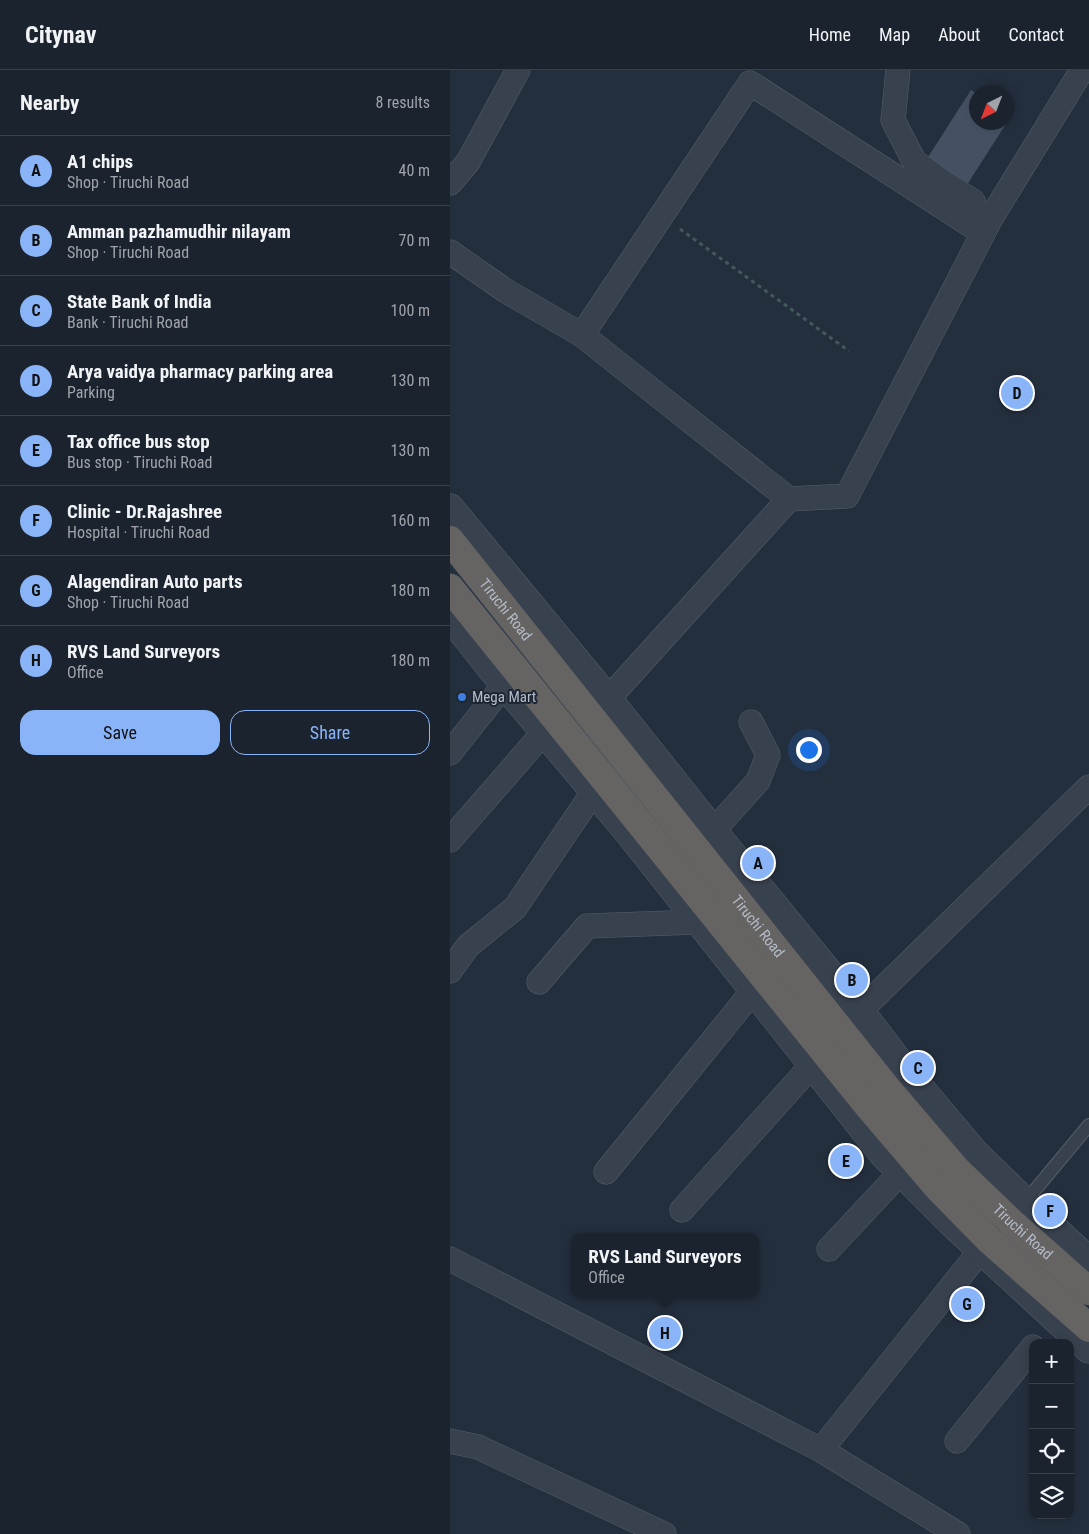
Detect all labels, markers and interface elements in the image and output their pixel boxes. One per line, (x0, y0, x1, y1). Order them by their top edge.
text: Citynav (25, 21, 96, 49)
text: Home (809, 24, 851, 45)
text: Map (879, 24, 910, 45)
text: About (938, 24, 980, 45)
text: Contact (1008, 24, 1064, 45)
north arrow (969, 85, 1014, 130)
text: Nearby (20, 91, 79, 115)
text: 8 results (375, 93, 430, 112)
text: A1 chips (67, 150, 133, 173)
text: A (31, 161, 41, 180)
text: 40 m (398, 161, 430, 180)
text: Shop · Tiruchi Road (67, 173, 189, 192)
text: Amman pazhamudhir nilayam (67, 220, 291, 243)
text: B (32, 231, 40, 250)
text: 70 m (398, 231, 430, 250)
text: Shop · Tiruchi Road (67, 243, 189, 262)
text: State Bank of India (67, 290, 211, 313)
text: C (31, 301, 41, 320)
text: 100 m (391, 301, 430, 320)
text: Bank · Tiruchi Road (67, 313, 188, 332)
text: Arya vaidya pharmacy parking area (67, 360, 333, 383)
text: D (31, 371, 41, 390)
text: 130 m (391, 371, 430, 390)
pin: D (1001, 374, 1033, 412)
text: Parking (67, 383, 115, 402)
text: Tax office bus stop (67, 430, 210, 453)
text: E (32, 441, 40, 460)
text: 130 m (391, 441, 430, 460)
text: Bus stop · Tiruchi Road (67, 453, 212, 472)
text: Clinic - Dr.Rajashree (67, 500, 222, 523)
text: F (32, 511, 40, 530)
text: 160 m (391, 511, 430, 530)
text: Hospital · Tiruchi Road (67, 523, 210, 542)
text: Alagendiran Auto parts (67, 570, 243, 593)
street label: Tiruchi Road (475, 575, 536, 644)
text: G (31, 581, 41, 600)
text: 180 m (391, 581, 430, 600)
text: Shop · Tiruchi Road (67, 593, 189, 612)
text: RVS Land Surveyors (67, 640, 220, 663)
text: H (31, 651, 41, 670)
text: 180 m (391, 651, 430, 670)
text: Office (67, 663, 103, 682)
place label: Mega Mart (472, 688, 536, 706)
marker: Mega Mart (456, 691, 468, 703)
button: Save (20, 710, 220, 755)
button: Share (230, 710, 430, 755)
your location (796, 737, 822, 763)
pin: A (742, 844, 774, 882)
street label: Tiruchi Road (728, 892, 788, 961)
pin: B (836, 961, 868, 999)
pin: C (902, 1049, 934, 1087)
pin: E (830, 1142, 862, 1180)
pin: F (1034, 1192, 1066, 1230)
street label: Tiruchi Road (989, 1200, 1056, 1264)
popup (571, 1233, 759, 1298)
text: RVS Land Surveyors (588, 1245, 742, 1268)
text: Office (588, 1268, 625, 1287)
pin: G (951, 1285, 983, 1323)
pin: H (649, 1314, 681, 1352)
map controls (1029, 1339, 1074, 1519)
button: + (1029, 1339, 1074, 1384)
button: − (1029, 1384, 1074, 1429)
button: locate (1029, 1429, 1074, 1474)
button: layers (1029, 1474, 1074, 1519)

